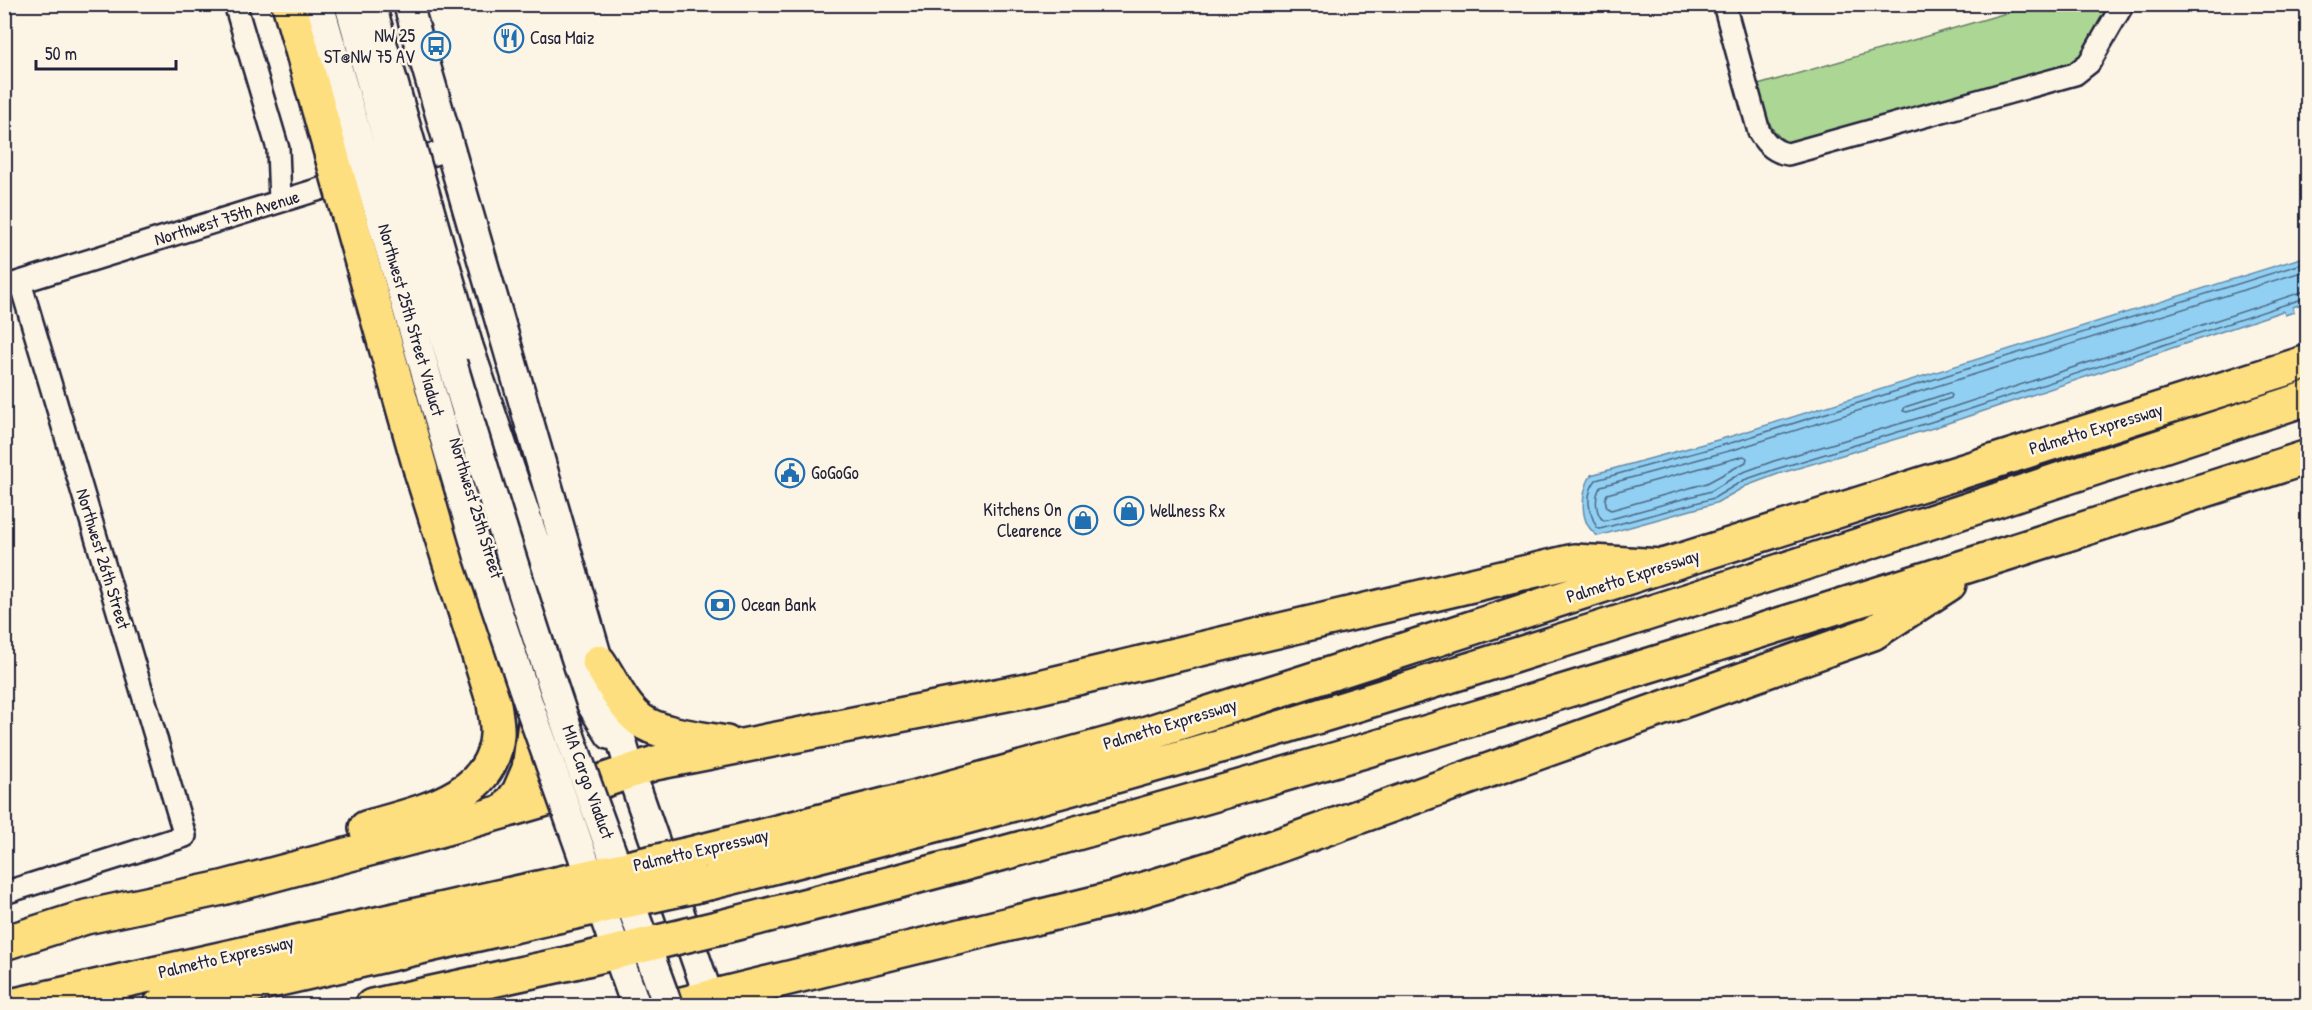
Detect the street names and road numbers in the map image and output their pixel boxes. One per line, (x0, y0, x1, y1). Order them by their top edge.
street label: Northwest 75th Avenue (151, 184, 302, 251)
street label: Northwest 25th Street Viaduct (372, 221, 451, 420)
street label: Palmetto Expressway (2026, 396, 2166, 461)
street label: Northwest 25th Street (443, 434, 510, 582)
street label: Northwest 26th Street (70, 486, 137, 633)
street label: Palmetto Expressway (1563, 542, 1703, 609)
street label: Palmetto Expressway (1100, 691, 1240, 756)
street label: MIA Cargo Viaduct (556, 721, 621, 843)
street label: Palmetto Expressway (631, 822, 771, 877)
street label: Palmetto Expressway (156, 929, 296, 984)

